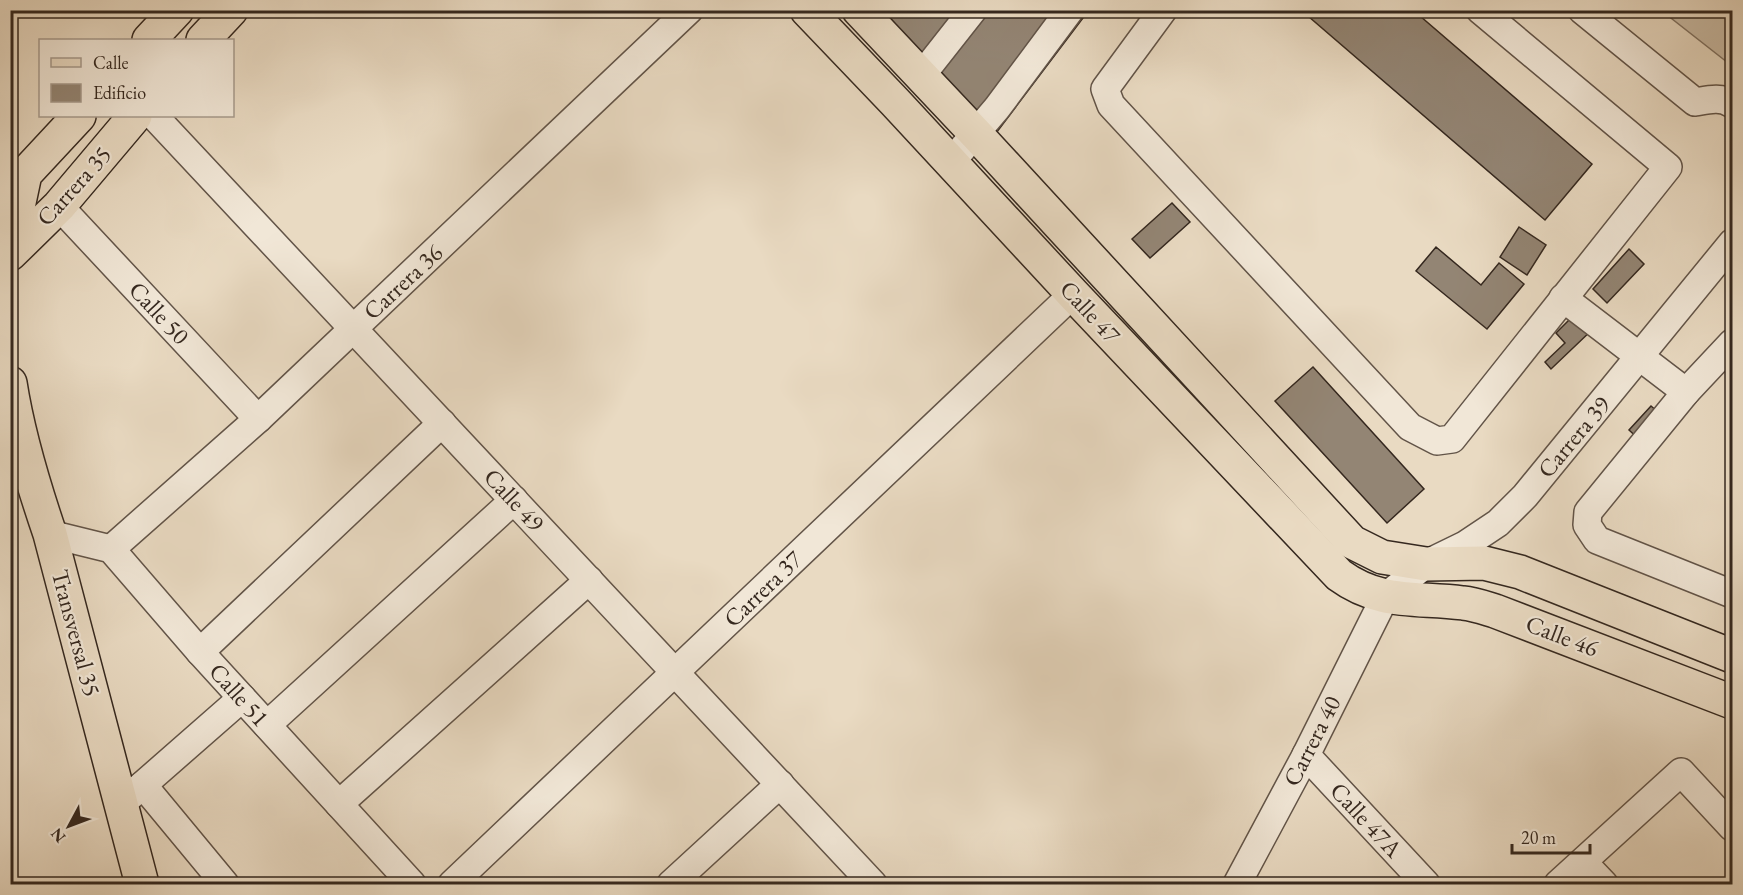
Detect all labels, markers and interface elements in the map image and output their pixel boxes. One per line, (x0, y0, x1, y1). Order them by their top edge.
legend (39, 39, 234, 117)
text: Calle (93, 51, 129, 74)
text: Edificio (93, 81, 146, 104)
street label: Carrera 35 (30, 139, 118, 232)
street label: Carrera 36 (356, 237, 449, 326)
street label: Calle 47 (1053, 274, 1128, 350)
street label: Calle 50 (122, 275, 196, 351)
street label: Carrera 39 (1530, 389, 1617, 484)
street label: Calle 49 (477, 462, 552, 538)
street label: Carrera 37 (717, 543, 809, 634)
street label: Transversal 35 (45, 566, 108, 700)
street label: Calle 46 (1521, 608, 1603, 664)
street label: Calle 51 (203, 656, 276, 733)
street label: Carrera 40 (1276, 690, 1347, 791)
street label: Calle 47A (1324, 775, 1409, 864)
north arrow (39, 796, 99, 856)
scale bar (1512, 817, 1590, 855)
text: N (46, 824, 70, 847)
text: 20 m (1521, 826, 1556, 849)

